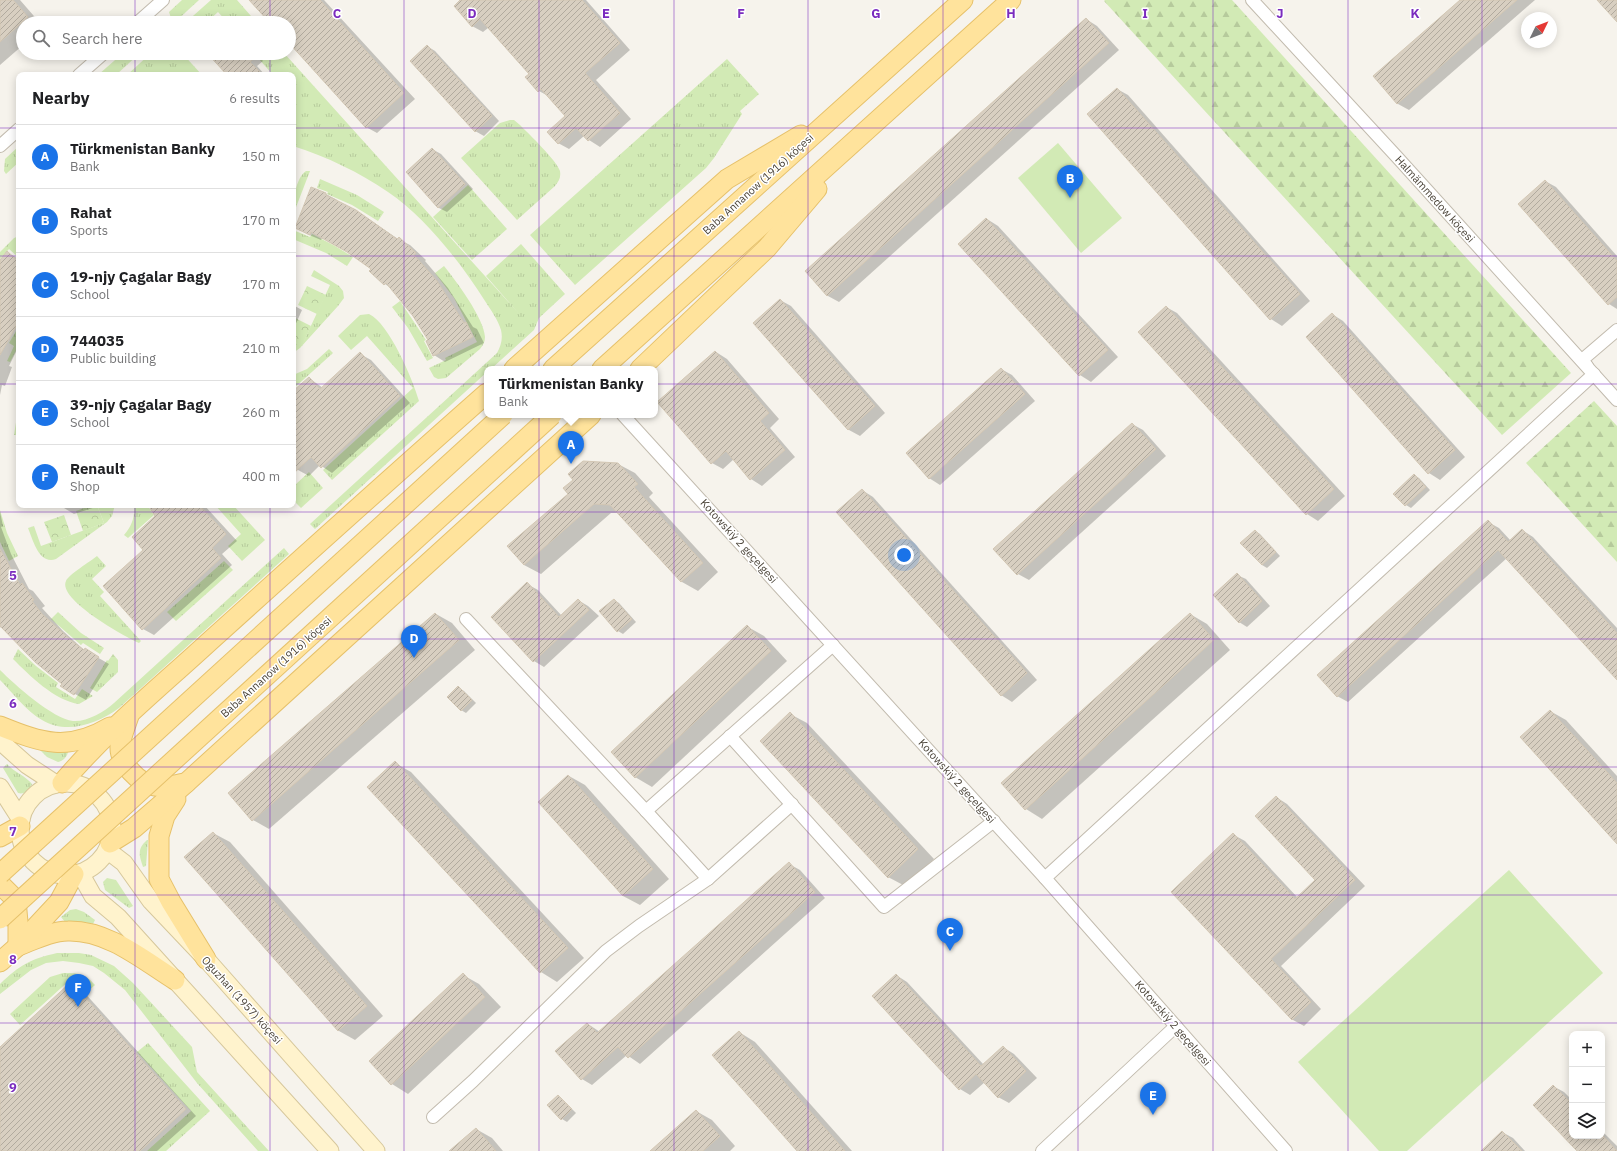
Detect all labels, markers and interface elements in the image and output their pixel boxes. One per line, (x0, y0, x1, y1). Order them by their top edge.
text: C (333, 5, 342, 22)
text: D (467, 5, 477, 22)
text: E (602, 5, 610, 22)
text: F (737, 5, 745, 22)
text: G (871, 5, 881, 22)
text: H (1006, 5, 1016, 22)
text: I (1142, 5, 1148, 22)
text: J (1276, 5, 1284, 22)
text: K (1410, 5, 1420, 22)
north arrow (1521, 12, 1557, 48)
search box (16, 16, 296, 60)
icon: search (30, 27, 52, 49)
text: Search here (62, 29, 142, 48)
text: Nearby (32, 87, 90, 109)
text: 6 results (229, 90, 280, 107)
street label: Baba Annanow (1916) köçesi (700, 130, 816, 238)
text: Türkmenistan Banky (70, 139, 215, 158)
text: A (41, 148, 49, 165)
text: 150 m (242, 148, 280, 165)
street label: Halmämmedow köçesi (1392, 153, 1478, 245)
text: Bank (70, 158, 100, 175)
pin: B (1057, 165, 1083, 198)
text: Rahat (70, 203, 112, 222)
text: B (41, 212, 49, 229)
text: 170 m (242, 212, 280, 229)
text: Sports (70, 222, 108, 239)
text: 19-njy Çagalar Bagy (70, 267, 212, 286)
text: C (41, 276, 49, 293)
text: 170 m (242, 276, 280, 293)
text: School (70, 286, 110, 303)
text: 744035 (70, 331, 124, 350)
text: D (40, 340, 50, 357)
text: 210 m (242, 340, 280, 357)
text: Public building (70, 350, 156, 367)
popup (484, 366, 658, 418)
text: Türkmenistan Banky (498, 374, 644, 393)
text: Bank (498, 393, 528, 410)
text: 39-njy Çagalar Bagy (70, 395, 212, 414)
text: E (41, 404, 49, 421)
text: 260 m (242, 404, 280, 421)
text: School (70, 414, 110, 431)
pin: A (558, 431, 584, 464)
text: Renault (70, 459, 125, 478)
text: F (41, 468, 49, 485)
text: 400 m (242, 468, 280, 485)
text: Shop (70, 478, 100, 495)
street label: Kotowskiý 2 geçelgesi (697, 496, 781, 586)
your location (894, 545, 914, 565)
text: 5 (9, 567, 17, 584)
street label: Baba Annanow (1916) köçesi (218, 613, 334, 721)
pin: D (401, 625, 427, 658)
text: 6 (9, 695, 17, 712)
street label: Kotowskiý 2 geçelgesi (915, 736, 999, 826)
text: 7 (9, 823, 17, 840)
pin: C (937, 918, 963, 951)
text: 8 (9, 951, 17, 968)
street label: Oguzhan (1957) köçesi (199, 953, 285, 1047)
pin: F (65, 974, 91, 1007)
street label: Kotowskiý 2 geçelgesi (1132, 977, 1214, 1069)
map controls (1569, 1031, 1605, 1139)
button: + (1569, 1031, 1605, 1067)
button: − (1569, 1067, 1605, 1103)
text: 9 (9, 1079, 17, 1096)
pin: E (1140, 1082, 1166, 1115)
button: layers (1569, 1103, 1605, 1139)

